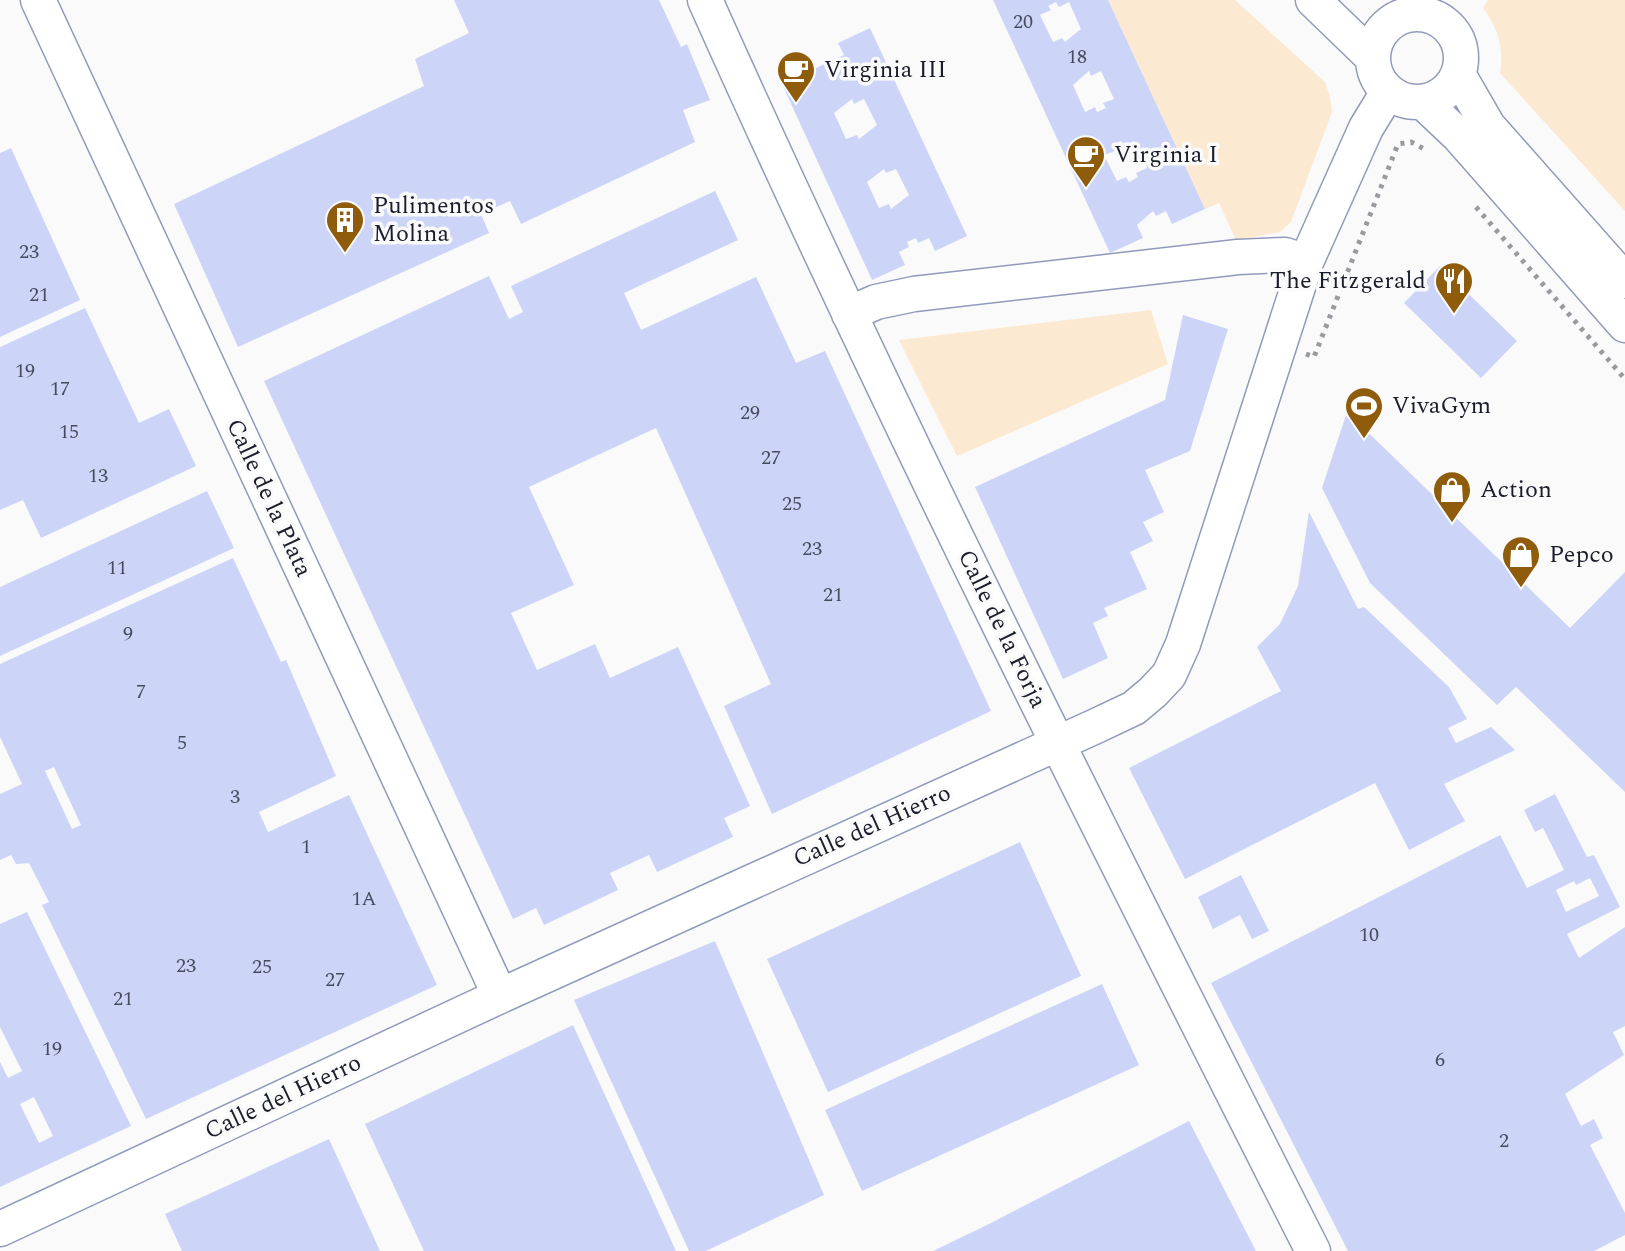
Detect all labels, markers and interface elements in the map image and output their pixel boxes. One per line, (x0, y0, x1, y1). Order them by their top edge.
house number: 20 (1013, 7, 1033, 37)
house number: 18 (1067, 42, 1087, 72)
cafe icon: Virginia III (775, 49, 817, 104)
place label: Virginia III (824, 52, 947, 88)
cafe icon: Virginia I (1065, 134, 1107, 189)
place label: Virginia I (1114, 137, 1218, 173)
place label: Pulimentos Molina (373, 188, 494, 252)
building icon: Pulimentos Molina (324, 199, 366, 254)
house number: 23 (19, 237, 39, 267)
restaurant icon: The Fitzgerald (1433, 260, 1475, 315)
place label: The Fitzgerald (1270, 263, 1426, 299)
house number: 21 (29, 280, 49, 310)
house number: 19 (15, 356, 35, 386)
house number: 17 (50, 374, 70, 404)
sports icon: VivaGym (1343, 385, 1385, 440)
place label: VivaGym (1392, 388, 1491, 424)
house number: 29 (740, 398, 760, 428)
street label: Calle de la Plata (217, 413, 322, 583)
house number: 15 (59, 417, 79, 447)
house number: 27 (761, 443, 781, 473)
house number: 13 (88, 461, 108, 491)
shop icon: Action (1431, 469, 1473, 524)
place label: Action (1480, 472, 1552, 508)
house number: 25 (782, 489, 802, 519)
house number: 23 (802, 534, 822, 564)
shop icon: Pepco (1500, 534, 1542, 589)
place label: Pepco (1549, 537, 1614, 573)
street label: Calle de la Forja (948, 544, 1056, 715)
house number: 11 (107, 553, 127, 583)
house number: 21 (823, 580, 843, 610)
house number: 9 (123, 619, 133, 649)
house number: 7 (136, 677, 146, 707)
house number: 5 (177, 728, 187, 758)
street label: Calle del Hierro (787, 775, 957, 877)
house number: 3 (230, 782, 240, 812)
house number: 1 (301, 832, 311, 862)
house number: 1A (352, 884, 377, 914)
house number: 10 (1359, 920, 1379, 950)
house number: 23 (176, 951, 196, 981)
house number: 25 (252, 952, 272, 982)
house number: 27 (325, 965, 345, 995)
house number: 21 (113, 984, 133, 1014)
house number: 19 (42, 1034, 62, 1064)
street label: Calle del Hierro (199, 1045, 367, 1149)
house number: 6 (1435, 1045, 1445, 1075)
house number: 2 (1499, 1126, 1509, 1156)

